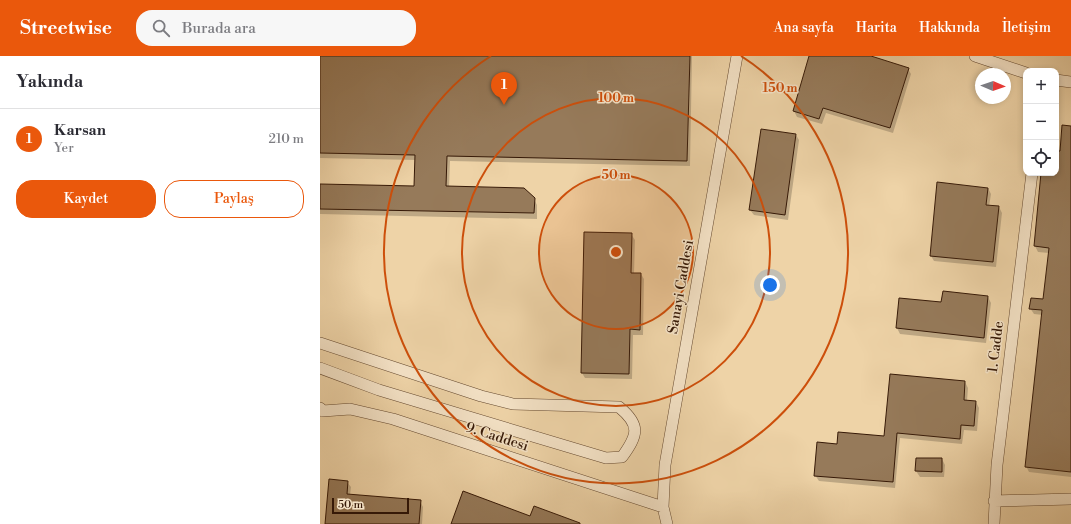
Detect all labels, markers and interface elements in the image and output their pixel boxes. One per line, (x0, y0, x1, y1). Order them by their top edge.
search box (136, 10, 416, 46)
text: Streetwise (20, 16, 112, 40)
icon: search (150, 17, 172, 39)
text: Burada ara (182, 19, 256, 38)
text: Ana sayfa (774, 19, 834, 37)
text: Harita (856, 19, 897, 37)
text: Hakkında (919, 19, 980, 37)
text: İletişim (1002, 19, 1051, 37)
north arrow (975, 68, 1011, 104)
map controls (1023, 68, 1059, 176)
button: + (1023, 68, 1059, 104)
text: Yakında (16, 71, 83, 93)
pin: 1 (491, 72, 517, 105)
text: 150 m (763, 81, 797, 96)
text: 100 m (598, 91, 634, 106)
button: − (1023, 104, 1059, 140)
text: Karsan (54, 121, 106, 140)
text: 1 (26, 131, 32, 147)
text: 210 m (269, 131, 304, 147)
text: Yer (54, 140, 74, 156)
button: locate (1023, 140, 1059, 176)
text: 50 m (601, 168, 631, 183)
button: Kaydet (16, 180, 156, 218)
button: Paylaş (164, 180, 304, 218)
street label: Sanayi Caddesi (664, 238, 698, 335)
centre of rings (609, 245, 623, 259)
your location (760, 275, 780, 295)
street label: 1. Cadde (984, 320, 1008, 374)
street label: 9. Caddesi (463, 418, 531, 456)
scale bar (332, 496, 409, 515)
text: 50 m (338, 498, 363, 512)

